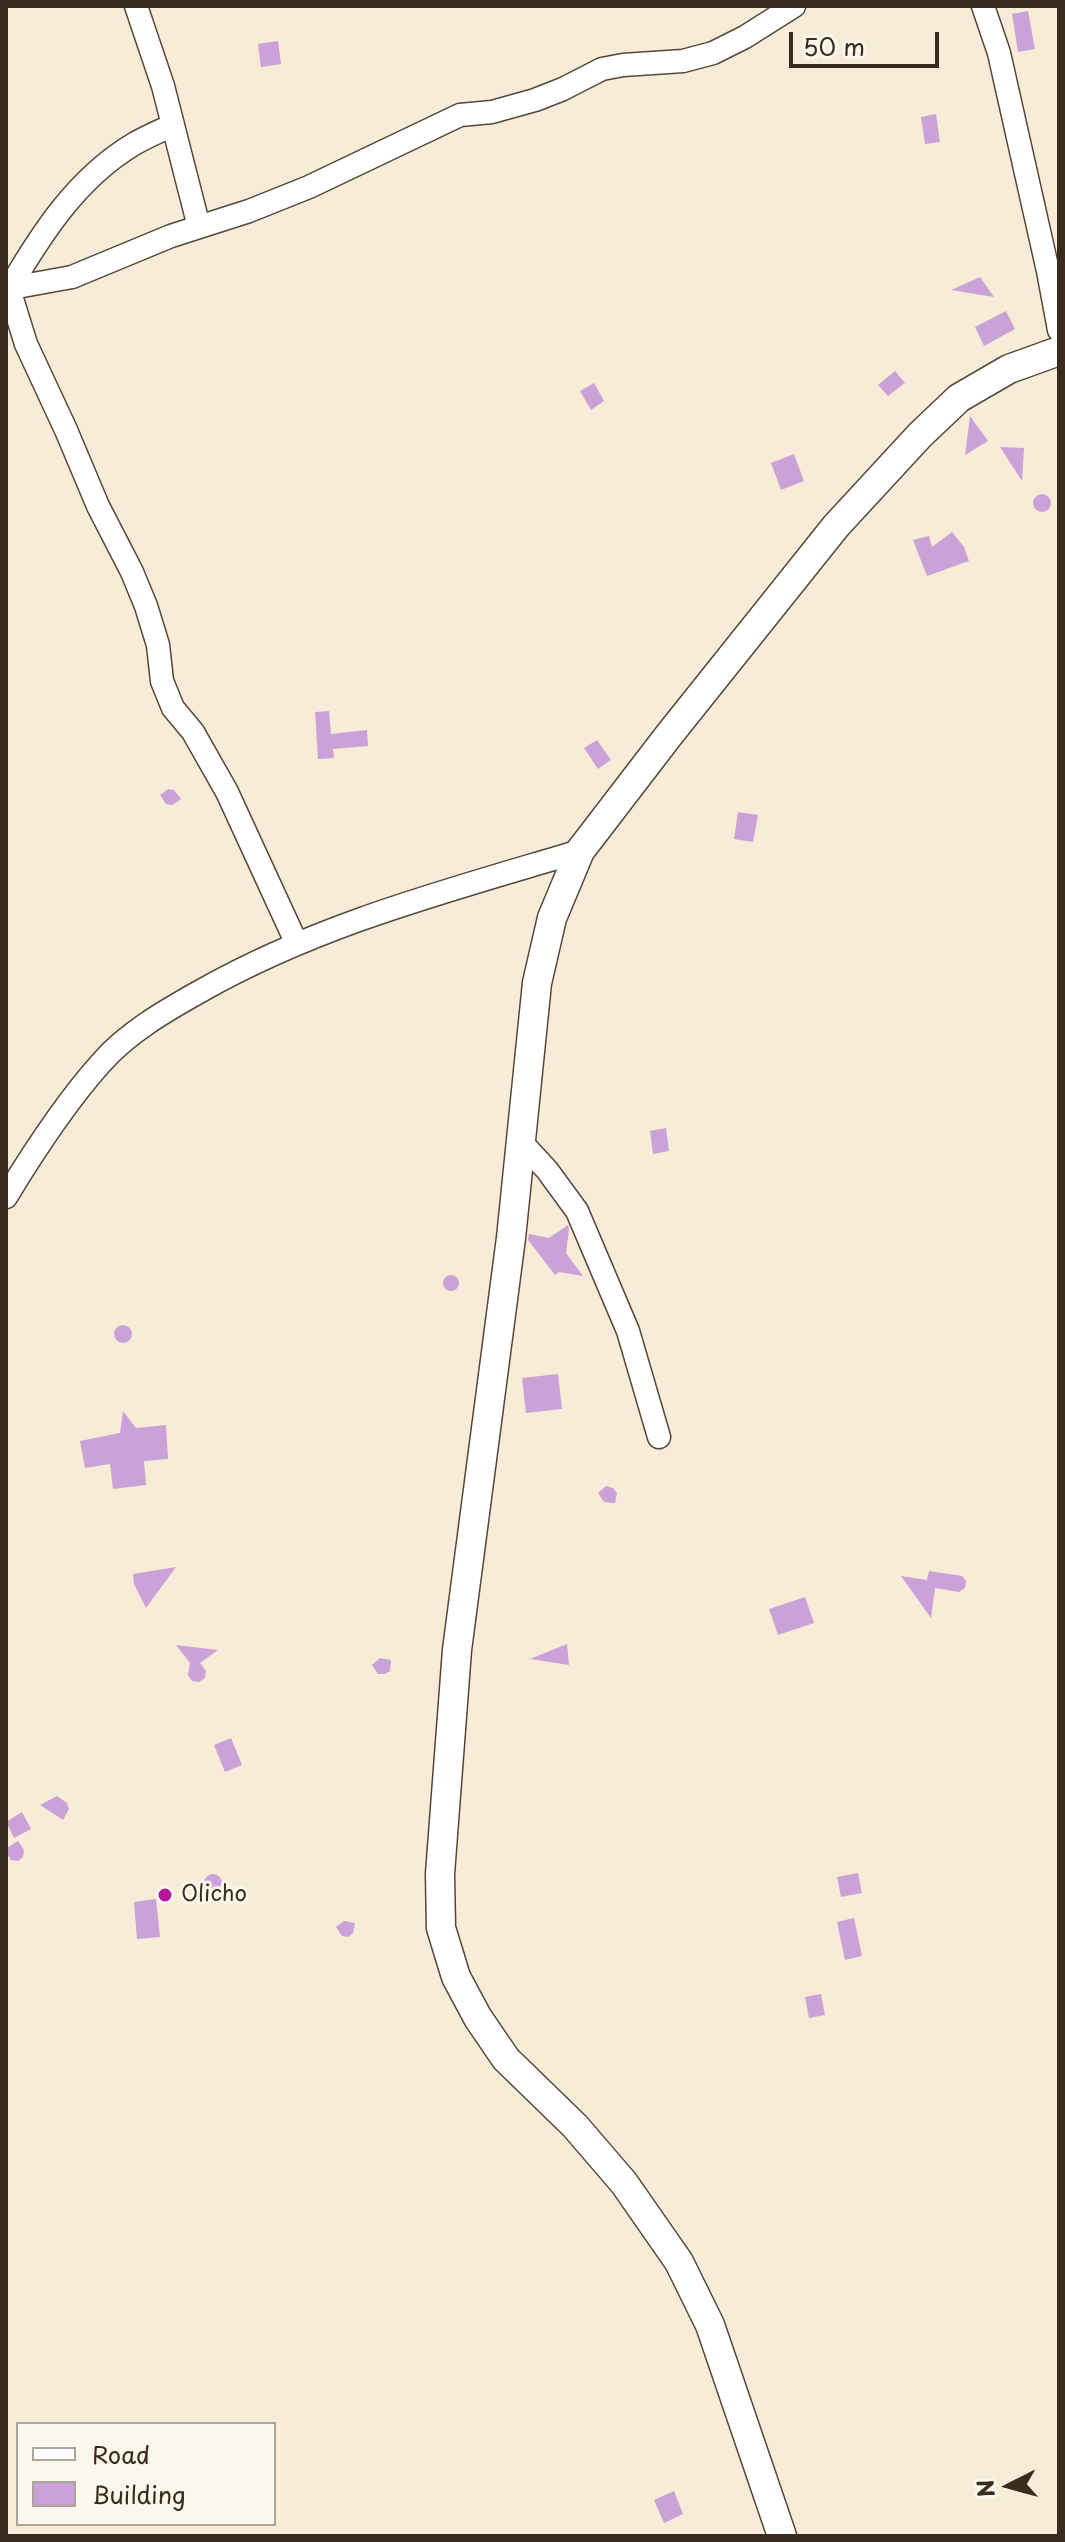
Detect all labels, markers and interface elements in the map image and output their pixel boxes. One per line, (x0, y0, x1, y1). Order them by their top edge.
scale bar (793, 16, 943, 66)
text: 50 m (803, 28, 865, 64)
place label: Olicho (181, 1882, 247, 1908)
marker: Olicho (156, 1886, 174, 1904)
legend (16, 2422, 276, 2526)
text: Road (92, 2436, 150, 2472)
north arrow (969, 2446, 1049, 2526)
text: Building (92, 2476, 186, 2512)
text: N (967, 2478, 1002, 2499)

